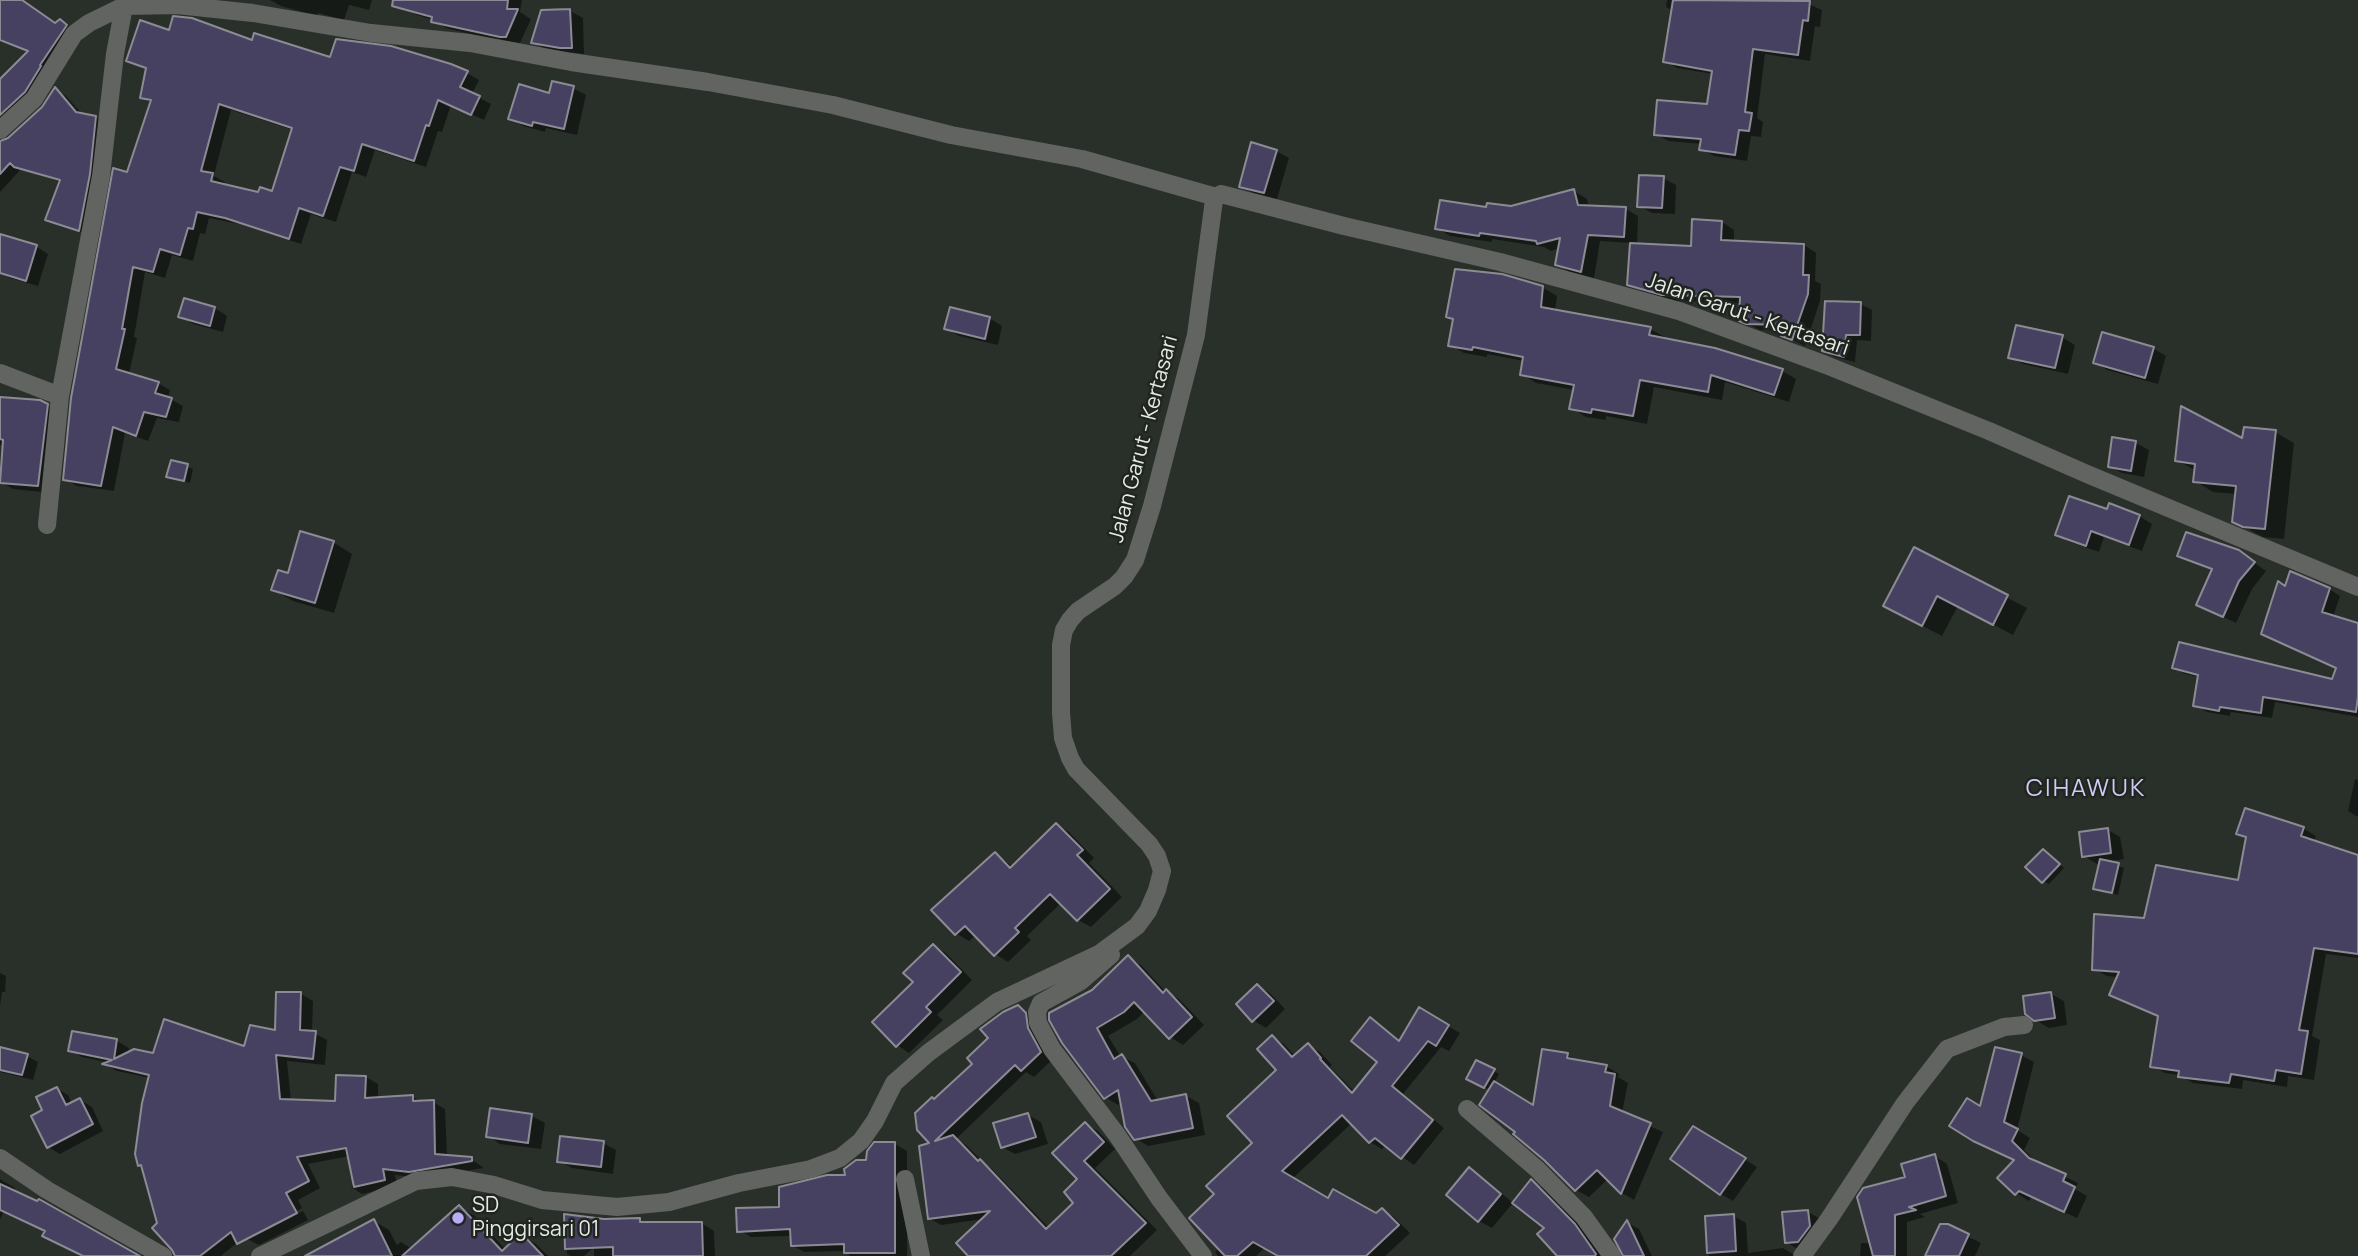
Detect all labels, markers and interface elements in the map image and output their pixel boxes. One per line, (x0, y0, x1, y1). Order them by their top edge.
street label: Jalan Garut - Kertasari (1642, 268, 1852, 362)
street label: Jalan Garut - Kertasari (1104, 333, 1184, 545)
district label: CIHAWUK (2027, 775, 2145, 803)
place label: SD Pinggirsari 01 (472, 1193, 599, 1243)
marker: SD Pinggirsari 01 (450, 1210, 466, 1226)

